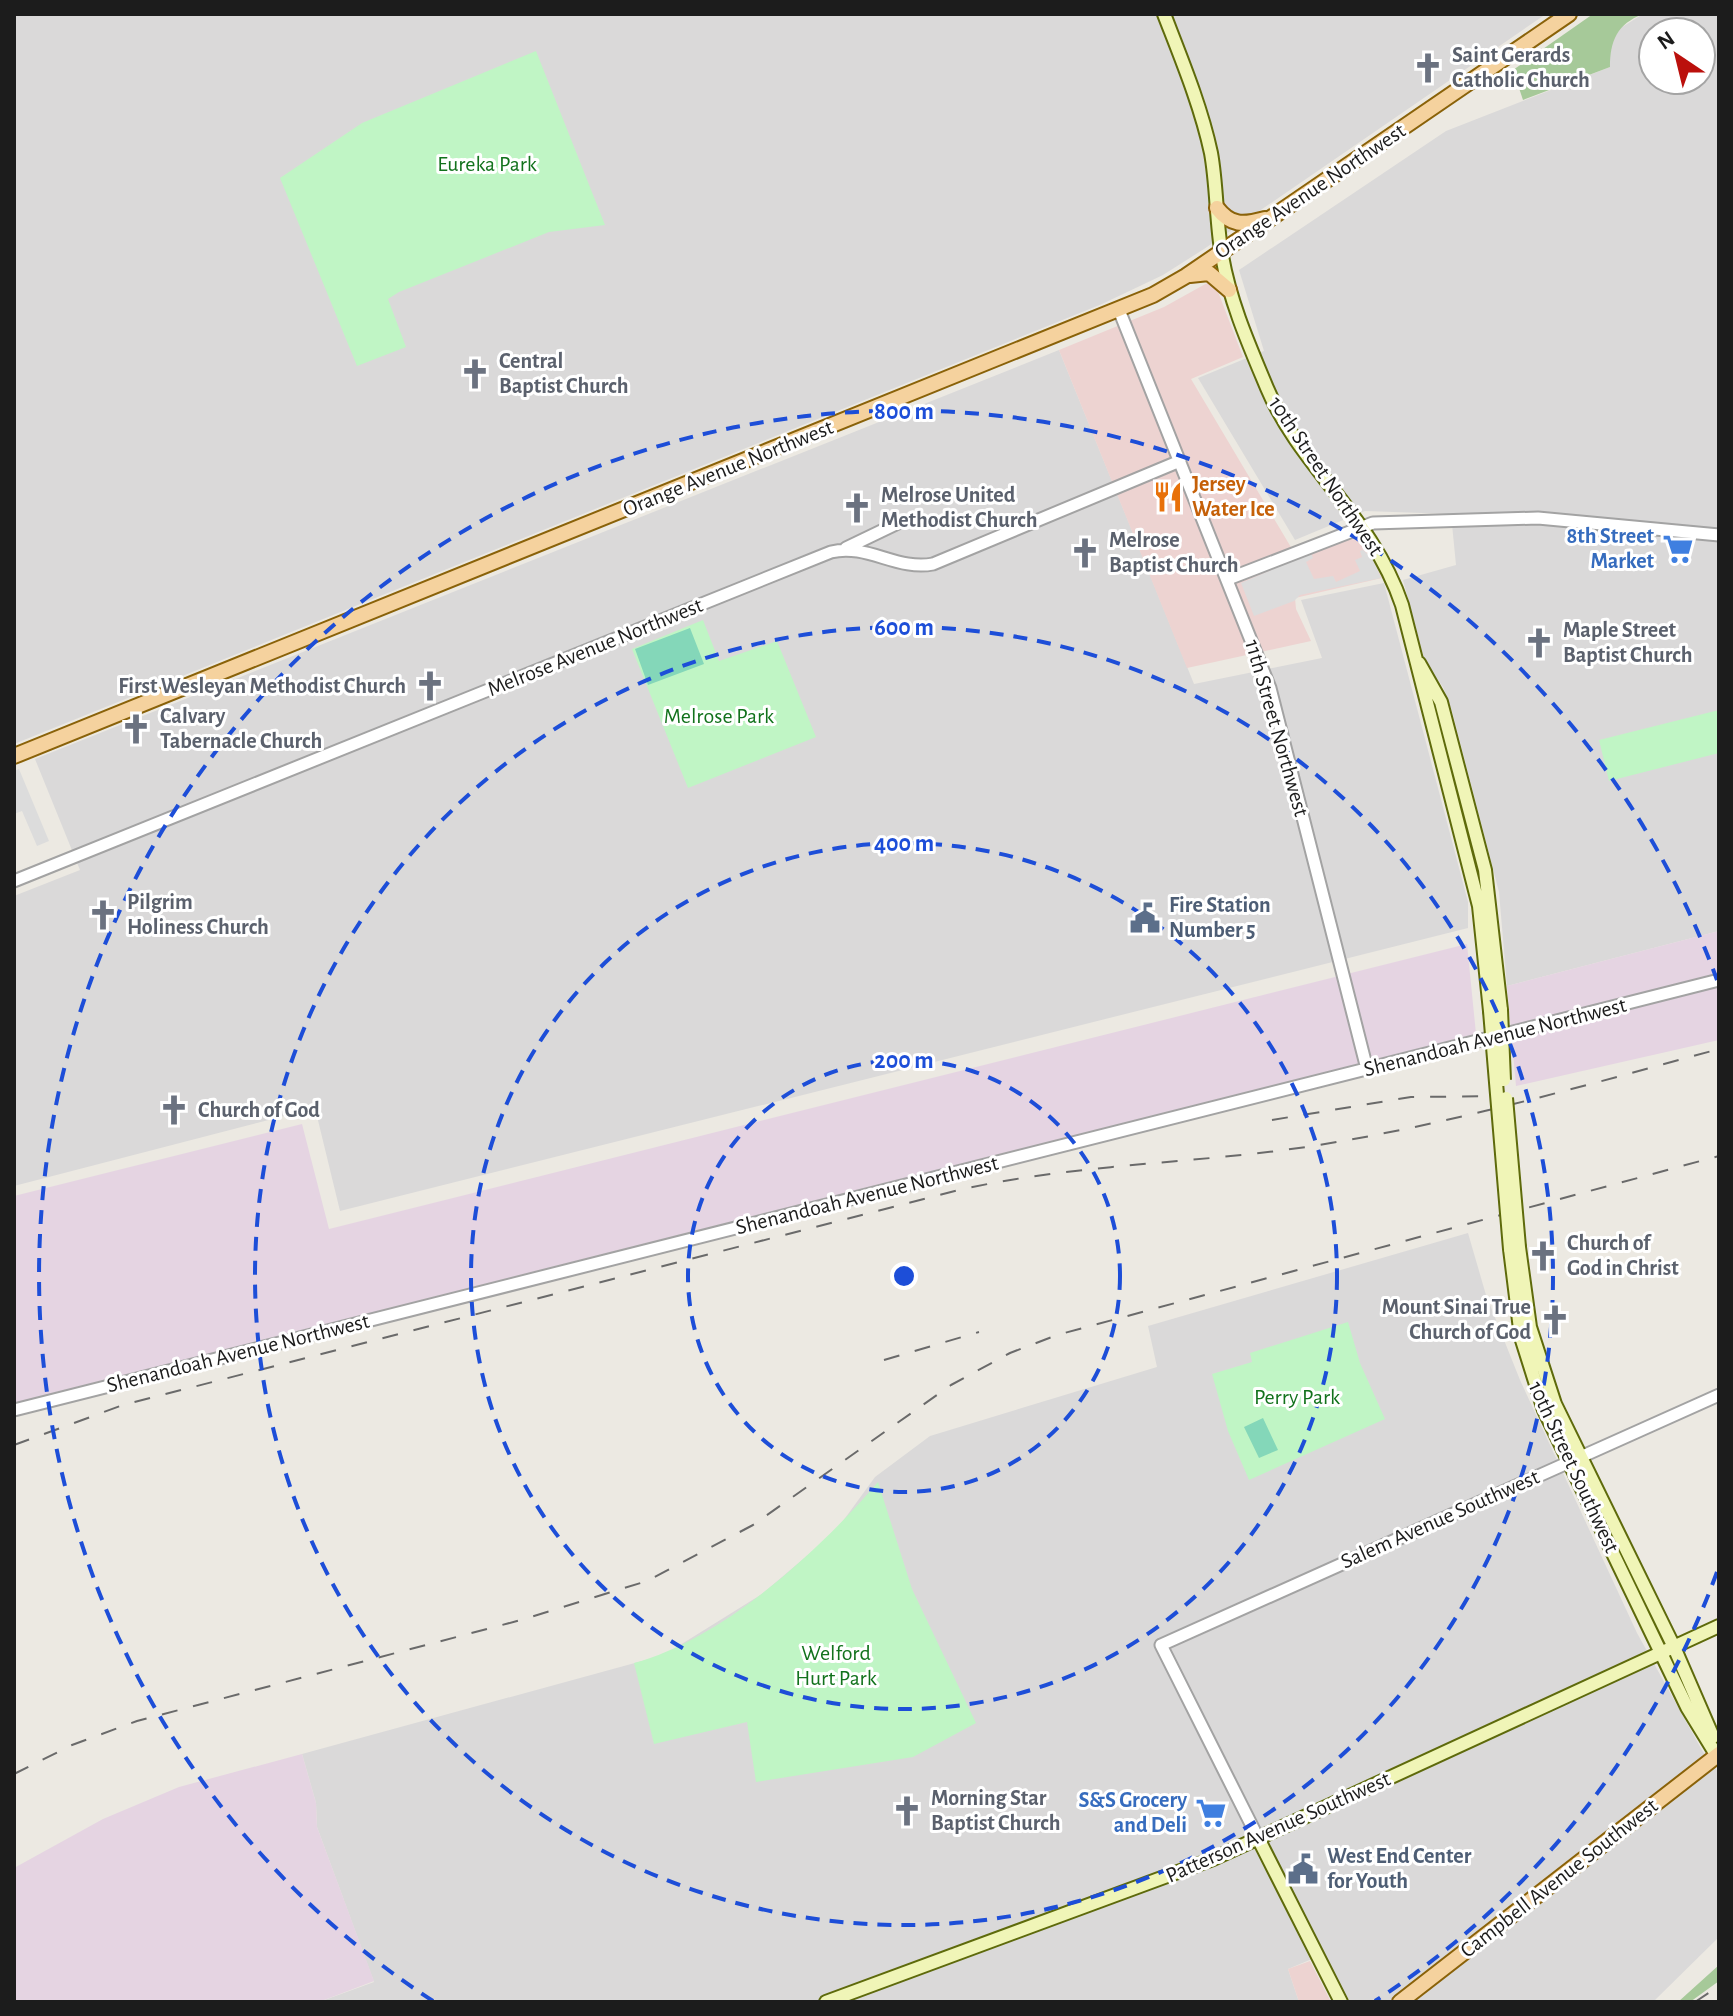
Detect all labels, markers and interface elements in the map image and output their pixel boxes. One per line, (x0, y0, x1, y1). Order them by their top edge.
north arrow (1637, 16, 1717, 96)
text: N (1654, 27, 1679, 54)
place label: Saint Gerards Catholic Church (1452, 44, 1590, 91)
church icon: Saint Gerards Catholic Church (1411, 51, 1445, 85)
street label: Orange Avenue Northwest (1211, 119, 1409, 263)
park label: Eureka Park (437, 153, 537, 175)
place label: Central Baptist Church (499, 350, 628, 397)
church icon: Central Baptist Church (458, 357, 492, 391)
street label: 10th Street Northwest (1265, 392, 1387, 560)
text: 800 m (874, 400, 934, 424)
street label: Orange Avenue Northwest (620, 416, 836, 520)
place label: Jersey Water Ice (1192, 473, 1275, 520)
restaurant icon: Jersey Water Ice (1151, 480, 1185, 514)
place label: Melrose United Methodist Church (881, 484, 1037, 531)
church icon: Melrose United Methodist Church (840, 491, 874, 525)
place label: 8th Street Market (1566, 525, 1655, 572)
place label: Melrose Baptist Church (1109, 529, 1238, 576)
supermarket icon: 8th Street Market (1661, 532, 1695, 566)
church icon: Melrose Baptist Church (1068, 536, 1102, 570)
street label: Melrose Avenue Northwest (484, 594, 706, 700)
text: 600 m (874, 616, 934, 640)
place label: Maple Street Baptist Church (1563, 619, 1692, 666)
church icon: Maple Street Baptist Church (1522, 626, 1556, 660)
street label: 11th Street Northwest (1241, 637, 1313, 819)
church icon: First Wesleyan Methodist Church (413, 669, 447, 703)
place label: First Wesleyan Methodist Church (118, 675, 406, 698)
place label: Calvary Tabernacle Church (160, 705, 322, 752)
park label: Melrose Park (664, 705, 774, 727)
church icon: Calvary Tabernacle Church (119, 712, 153, 746)
text: 400 m (874, 832, 934, 856)
place label: Pilgrim Holiness Church (127, 891, 269, 938)
place label: Fire Station Number 5 (1169, 894, 1271, 941)
church icon: Pilgrim Holiness Church (86, 898, 120, 932)
public building icon: Fire Station Number 5 (1128, 901, 1162, 935)
street label: Shenandoah Avenue Northwest (1361, 994, 1629, 1080)
text: 200 m (874, 1049, 934, 1073)
church icon: Church of God (157, 1093, 191, 1127)
place label: Church of God (198, 1099, 320, 1121)
street label: Shenandoah Avenue Northwest (733, 1152, 1001, 1238)
place label: Church of God in Christ (1567, 1232, 1679, 1279)
church icon: Church of God in Christ (1526, 1239, 1560, 1273)
centre of rings (890, 1262, 918, 1290)
place label: Mount Sinai True Church of God (1382, 1296, 1531, 1343)
church icon: Mount Sinai True Church of God (1538, 1303, 1572, 1337)
street label: Shenandoah Avenue Northwest (104, 1310, 372, 1396)
street label: 10th Street Southwest (1525, 1378, 1623, 1556)
park label: Perry Park (1254, 1386, 1340, 1408)
street label: Salem Avenue Southwest (1338, 1465, 1542, 1573)
park label: Welford Hurt Park (795, 1642, 877, 1689)
street label: Patterson Avenue Southwest (1162, 1767, 1394, 1887)
place label: Morning Star Baptist Church (931, 1787, 1060, 1834)
place label: S&S Grocery and Deli (1078, 1789, 1187, 1836)
church icon: Morning Star Baptist Church (890, 1794, 924, 1828)
street label: Campbell Avenue Southwest (1456, 1794, 1662, 1962)
supermarket icon: S&S Grocery and Deli (1194, 1796, 1228, 1830)
place label: West End Center for Youth (1327, 1845, 1472, 1892)
public building icon: West End Center for Youth (1286, 1852, 1320, 1886)

